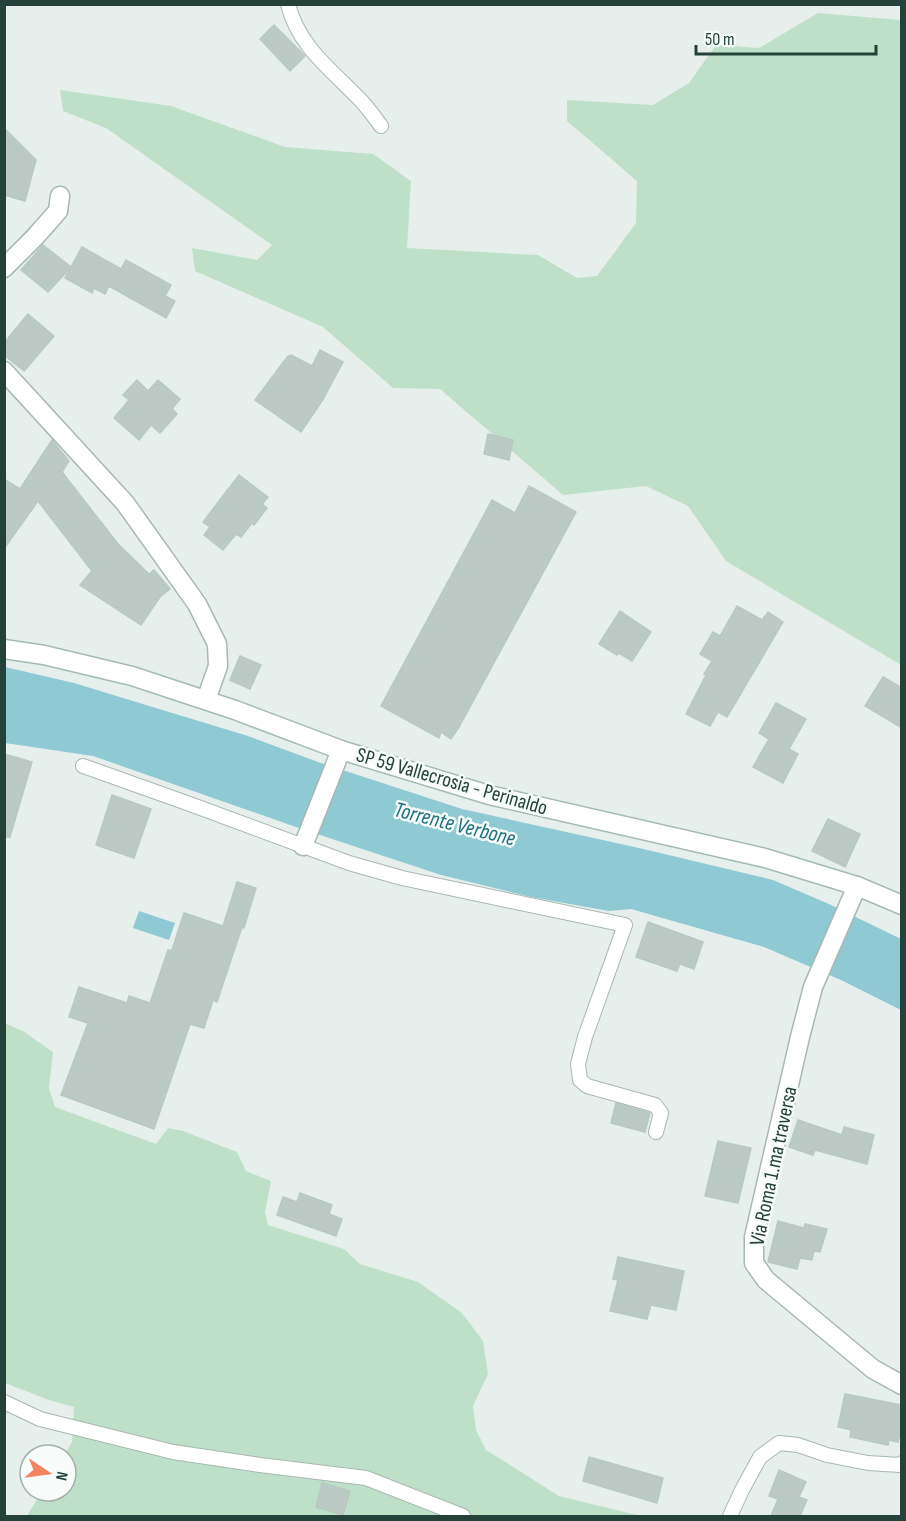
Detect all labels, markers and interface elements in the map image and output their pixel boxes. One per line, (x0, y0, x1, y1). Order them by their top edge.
scale bar (696, 18, 876, 56)
text: 50 m (705, 29, 735, 50)
street label: SP 59 Vallecrosia - Perinaldo (353, 742, 550, 821)
water label: Torrente Verbone (391, 796, 518, 853)
street label: Via Roma 1.ma traversa (744, 1084, 803, 1248)
north arrow (18, 1443, 78, 1503)
text: N (51, 1470, 71, 1482)

